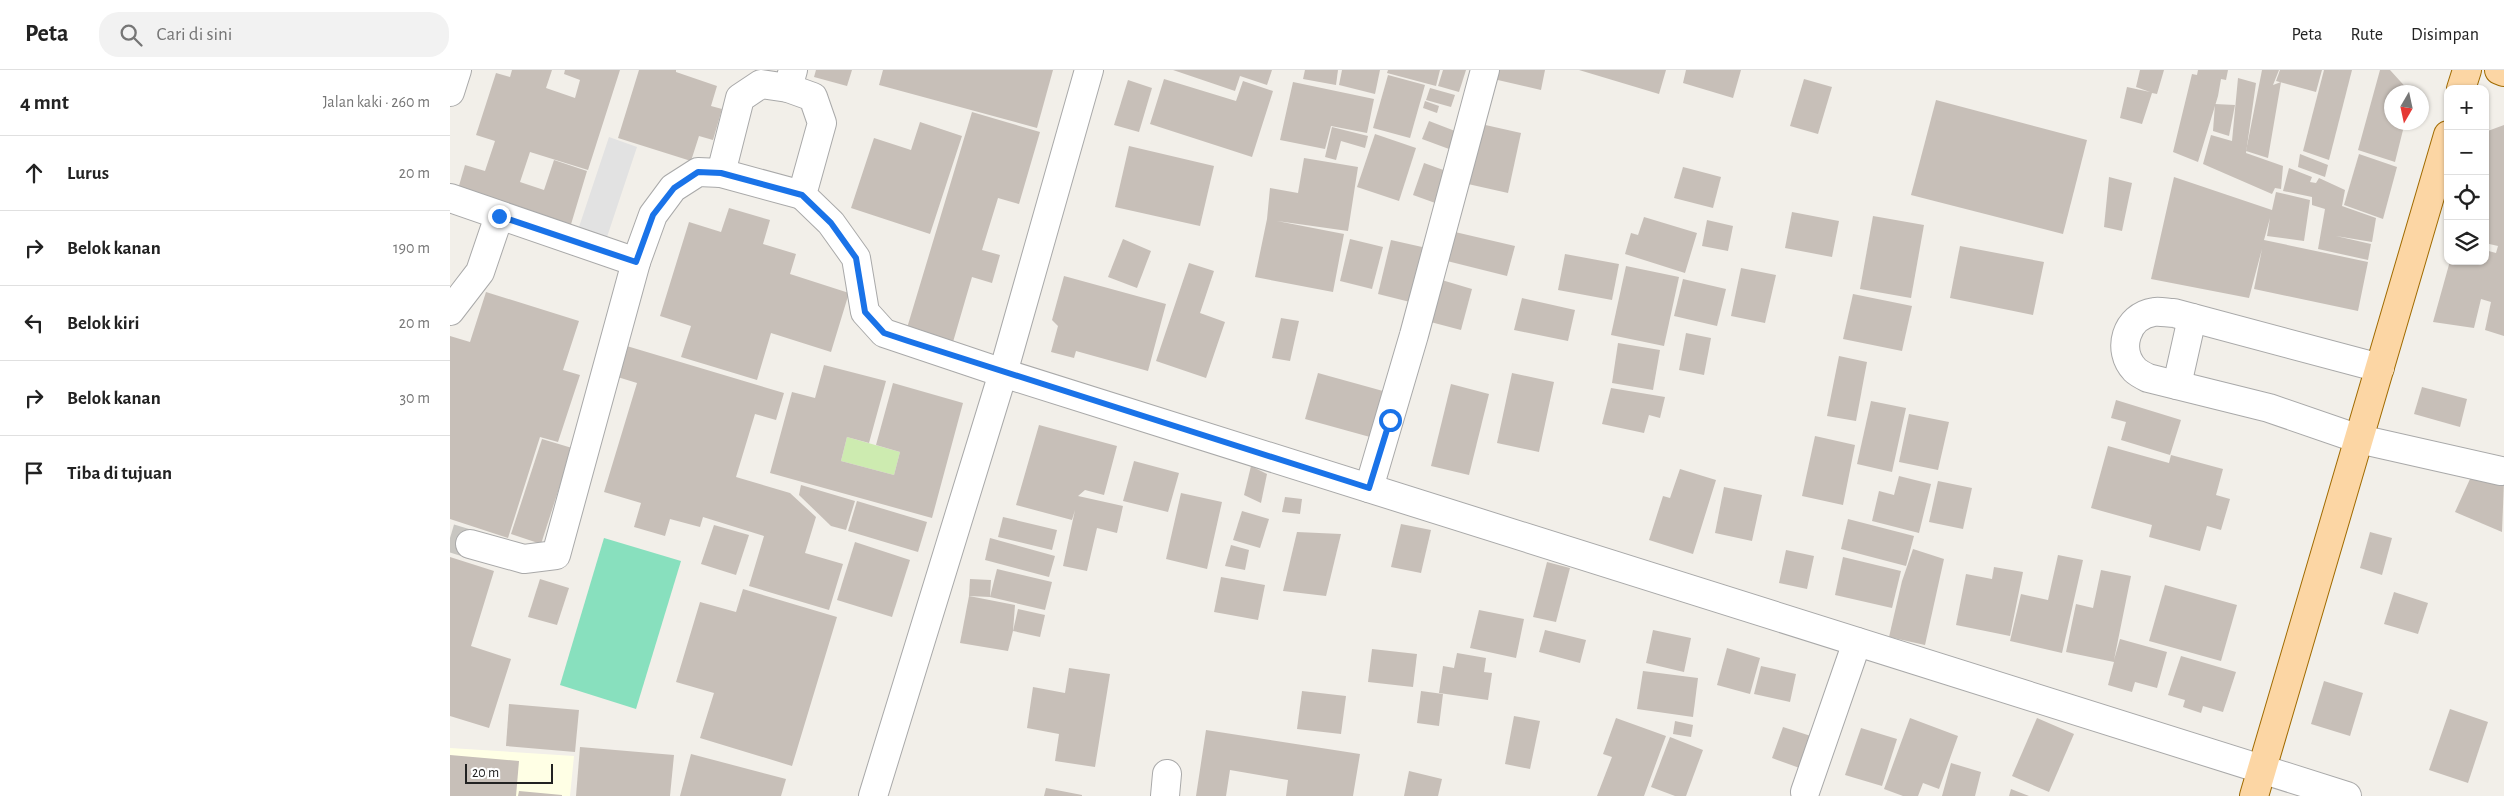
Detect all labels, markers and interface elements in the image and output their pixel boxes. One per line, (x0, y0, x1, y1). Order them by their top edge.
search box (99, 12, 449, 57)
icon: search (117, 21, 145, 49)
text: Peta (25, 22, 69, 46)
text: Cari di sini (157, 25, 232, 44)
text: Peta (2291, 26, 2322, 44)
text: Rute (2350, 26, 2383, 44)
text: Disimpan (2411, 26, 2479, 44)
north arrow (2384, 85, 2429, 130)
map controls (2444, 85, 2489, 265)
button: + (2444, 85, 2489, 130)
text: 4 mnt (20, 92, 69, 113)
text: Jalan kaki · 260 m (323, 94, 430, 110)
button: − (2444, 130, 2489, 175)
icon: ahead (20, 159, 48, 187)
text: Lurus (67, 164, 109, 183)
text: 20 m (399, 165, 430, 181)
button: locate (2444, 175, 2489, 220)
route end (488, 205, 511, 228)
button: layers (2444, 220, 2489, 265)
icon: right (20, 234, 48, 262)
text: Belok kanan (67, 239, 161, 258)
text: 190 m (393, 240, 430, 256)
icon: left (20, 309, 48, 337)
text: Belok kiri (67, 314, 139, 333)
text: 20 m (399, 315, 430, 331)
icon: right (20, 384, 48, 412)
text: Belok kanan (67, 389, 161, 408)
text: 30 m (400, 390, 430, 406)
route start (1379, 409, 1402, 432)
icon: arrive (20, 459, 48, 487)
text: Tiba di tujuan (67, 464, 172, 483)
scale bar (465, 761, 552, 784)
text: 20 m (472, 766, 499, 780)

